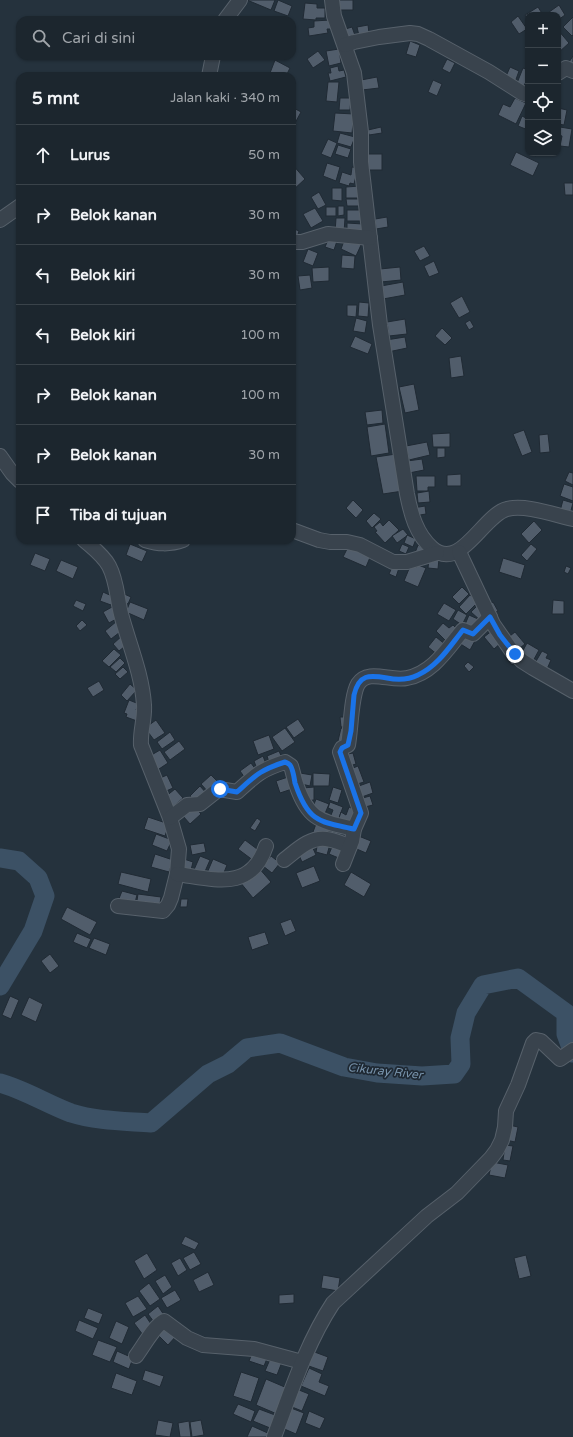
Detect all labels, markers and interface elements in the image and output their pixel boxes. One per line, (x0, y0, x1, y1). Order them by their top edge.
map controls (525, 12, 561, 156)
button: + (525, 12, 561, 48)
search box (16, 16, 296, 60)
icon: search (30, 27, 52, 49)
text: Cari di sini (62, 29, 135, 47)
button: − (525, 48, 561, 84)
button: locate (525, 84, 561, 120)
text: 5 mnt (32, 88, 79, 109)
text: Jalan kaki · 340 m (170, 90, 280, 106)
button: layers (525, 120, 561, 156)
icon: ahead (32, 144, 54, 166)
text: Lurus (70, 146, 110, 164)
text: 50 m (248, 147, 280, 163)
icon: right (32, 204, 54, 226)
text: Belok kanan (70, 206, 157, 224)
text: 30 m (248, 207, 280, 223)
icon: left (32, 264, 54, 286)
text: Belok kiri (70, 266, 135, 284)
text: 30 m (248, 267, 280, 283)
icon: left (32, 324, 54, 346)
text: Belok kiri (70, 326, 135, 344)
text: 100 m (240, 327, 280, 343)
icon: right (32, 384, 54, 406)
text: Belok kanan (70, 386, 157, 404)
text: 100 m (240, 387, 280, 403)
icon: right (32, 444, 54, 466)
text: Belok kanan (70, 446, 157, 464)
text: 30 m (248, 447, 280, 463)
icon: arrive (32, 504, 54, 526)
text: Tiba di tujuan (70, 506, 167, 524)
route end (506, 645, 524, 663)
route start (211, 780, 229, 798)
water label: Cikuray River (347, 1060, 425, 1082)

